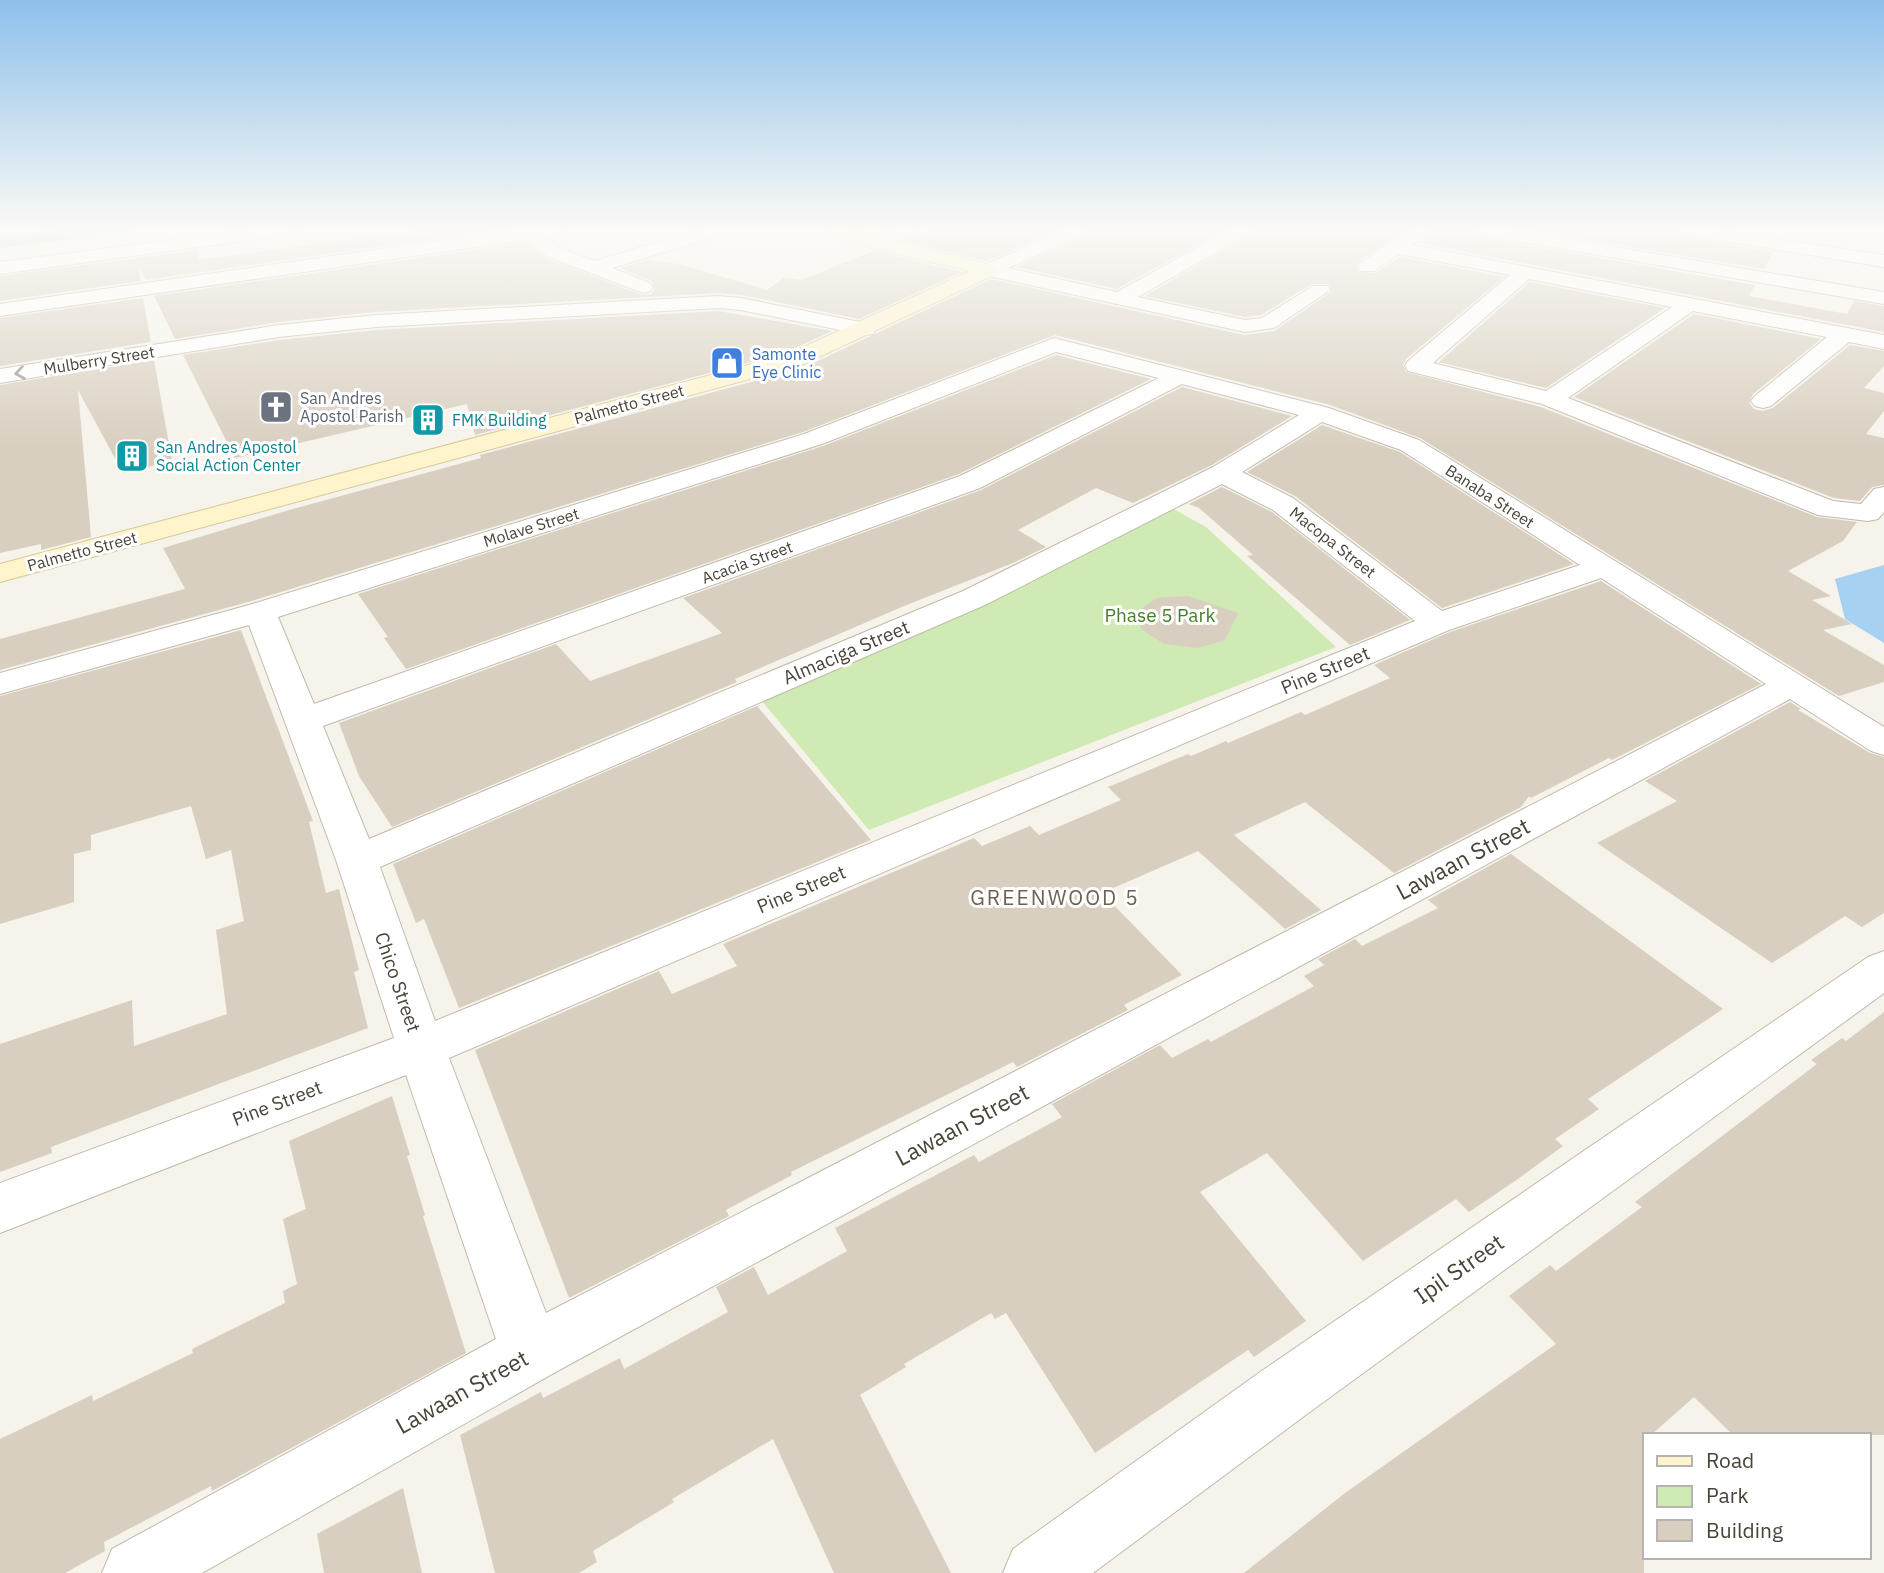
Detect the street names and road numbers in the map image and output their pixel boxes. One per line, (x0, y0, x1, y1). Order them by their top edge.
street label: Mulberry Street (42, 341, 156, 379)
street label: Palmetto Street (572, 380, 686, 428)
street label: Banaba Street (1442, 460, 1538, 532)
street label: Macopa Street (1286, 502, 1380, 582)
street label: Molave Street (481, 503, 581, 551)
street label: Palmetto Street (25, 527, 139, 575)
street label: Acacia Street (699, 536, 795, 588)
street label: Almaciga Street (779, 615, 913, 689)
street label: Pine Street (1277, 641, 1373, 699)
street label: Lawaan Street (1390, 810, 1535, 906)
street label: Pine Street (753, 860, 849, 918)
street label: Chico Street (370, 929, 426, 1035)
street label: Pine Street (229, 1075, 325, 1131)
street label: Lawaan Street (889, 1076, 1034, 1172)
street label: Ipil Street (1408, 1226, 1509, 1310)
street label: Lawaan Street (390, 1342, 533, 1440)

